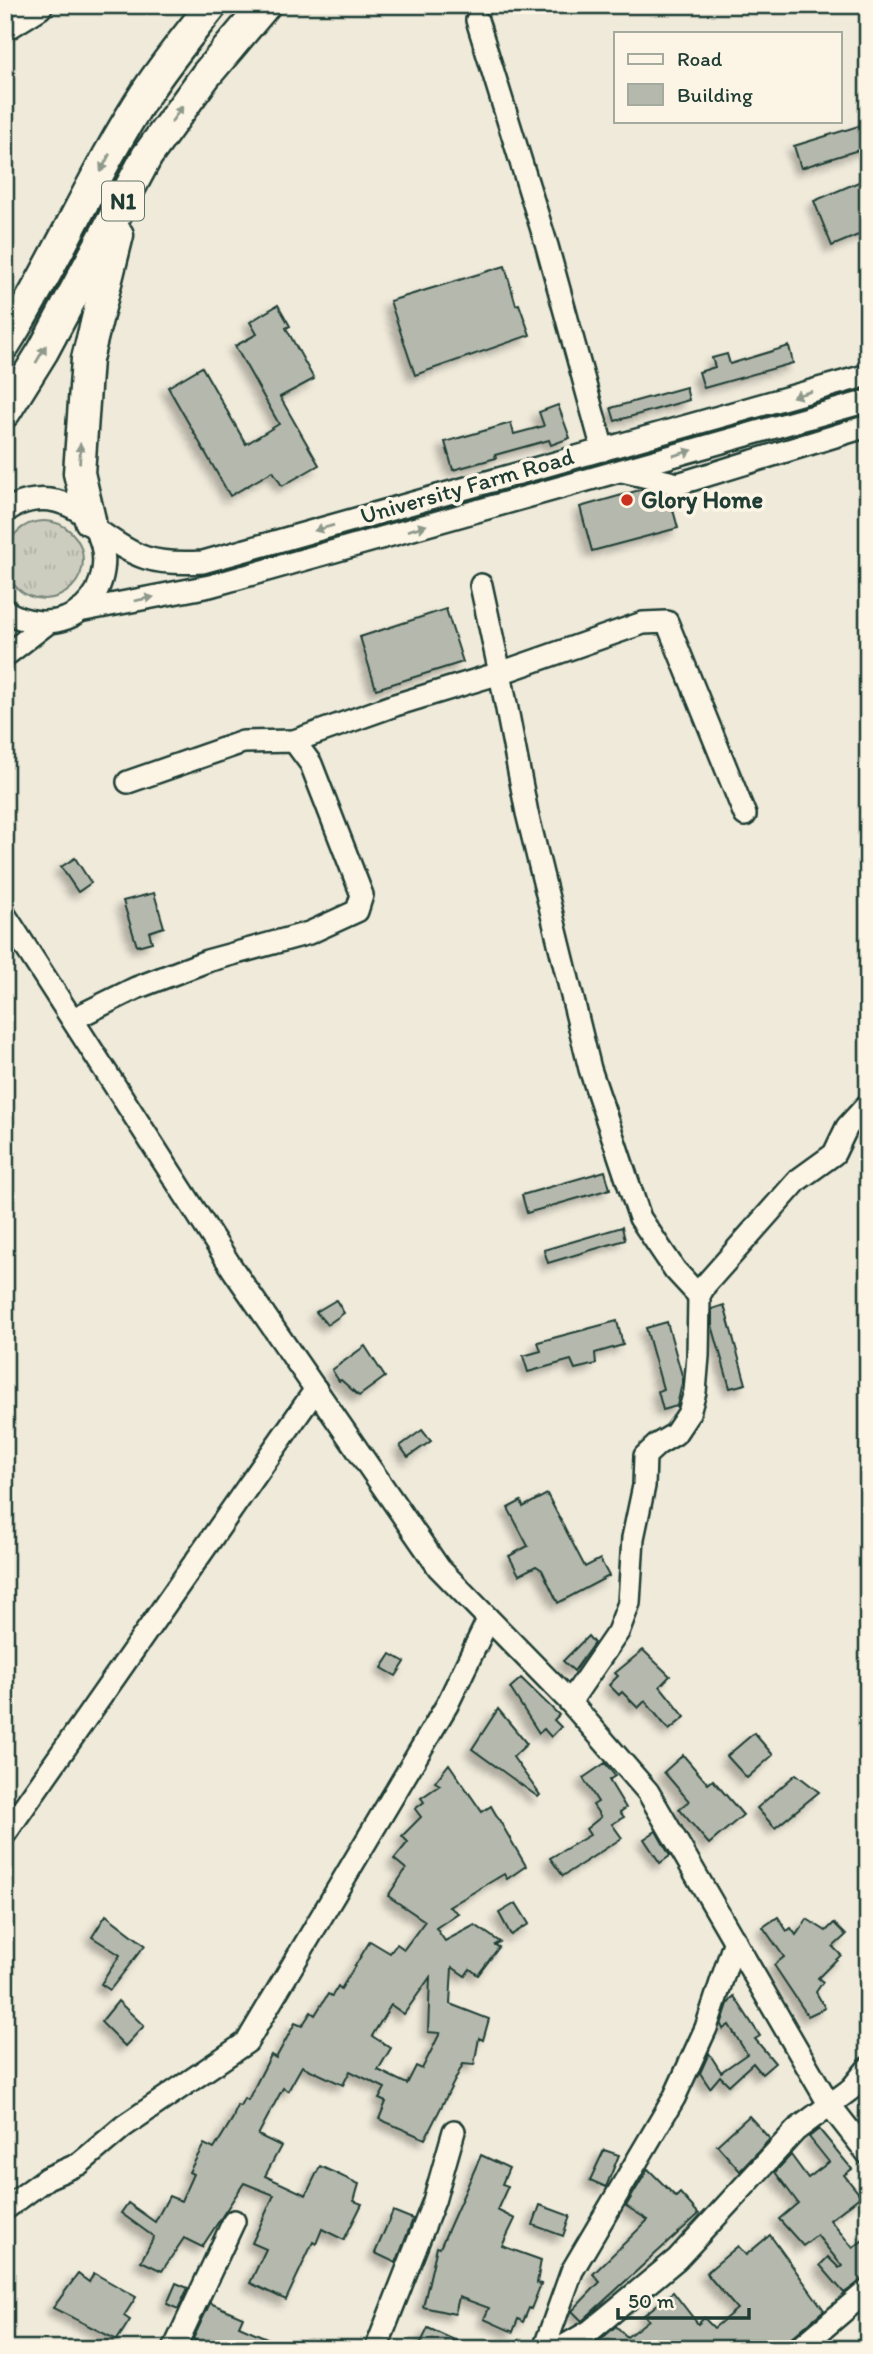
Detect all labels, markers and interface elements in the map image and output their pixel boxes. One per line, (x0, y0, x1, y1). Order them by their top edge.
legend (614, 32, 842, 122)
text: Road (677, 46, 723, 71)
text: Building (677, 82, 753, 107)
one-way arrow (170, 105, 184, 123)
one-way arrow (100, 153, 112, 173)
road number: N1 (102, 182, 144, 220)
one-way arrow (35, 345, 47, 364)
one-way arrow (791, 389, 812, 399)
street label: University Farm Road (357, 441, 577, 530)
one-way arrow (74, 442, 86, 464)
one-way arrow (673, 447, 694, 457)
place label: Glory Home (641, 485, 763, 515)
marker: Glory Home (619, 492, 635, 508)
one-way arrow (407, 522, 428, 532)
one-way arrow (313, 524, 334, 534)
one-way arrow (133, 593, 155, 604)
scale bar (618, 2277, 749, 2321)
text: 50 m (628, 2288, 675, 2313)

